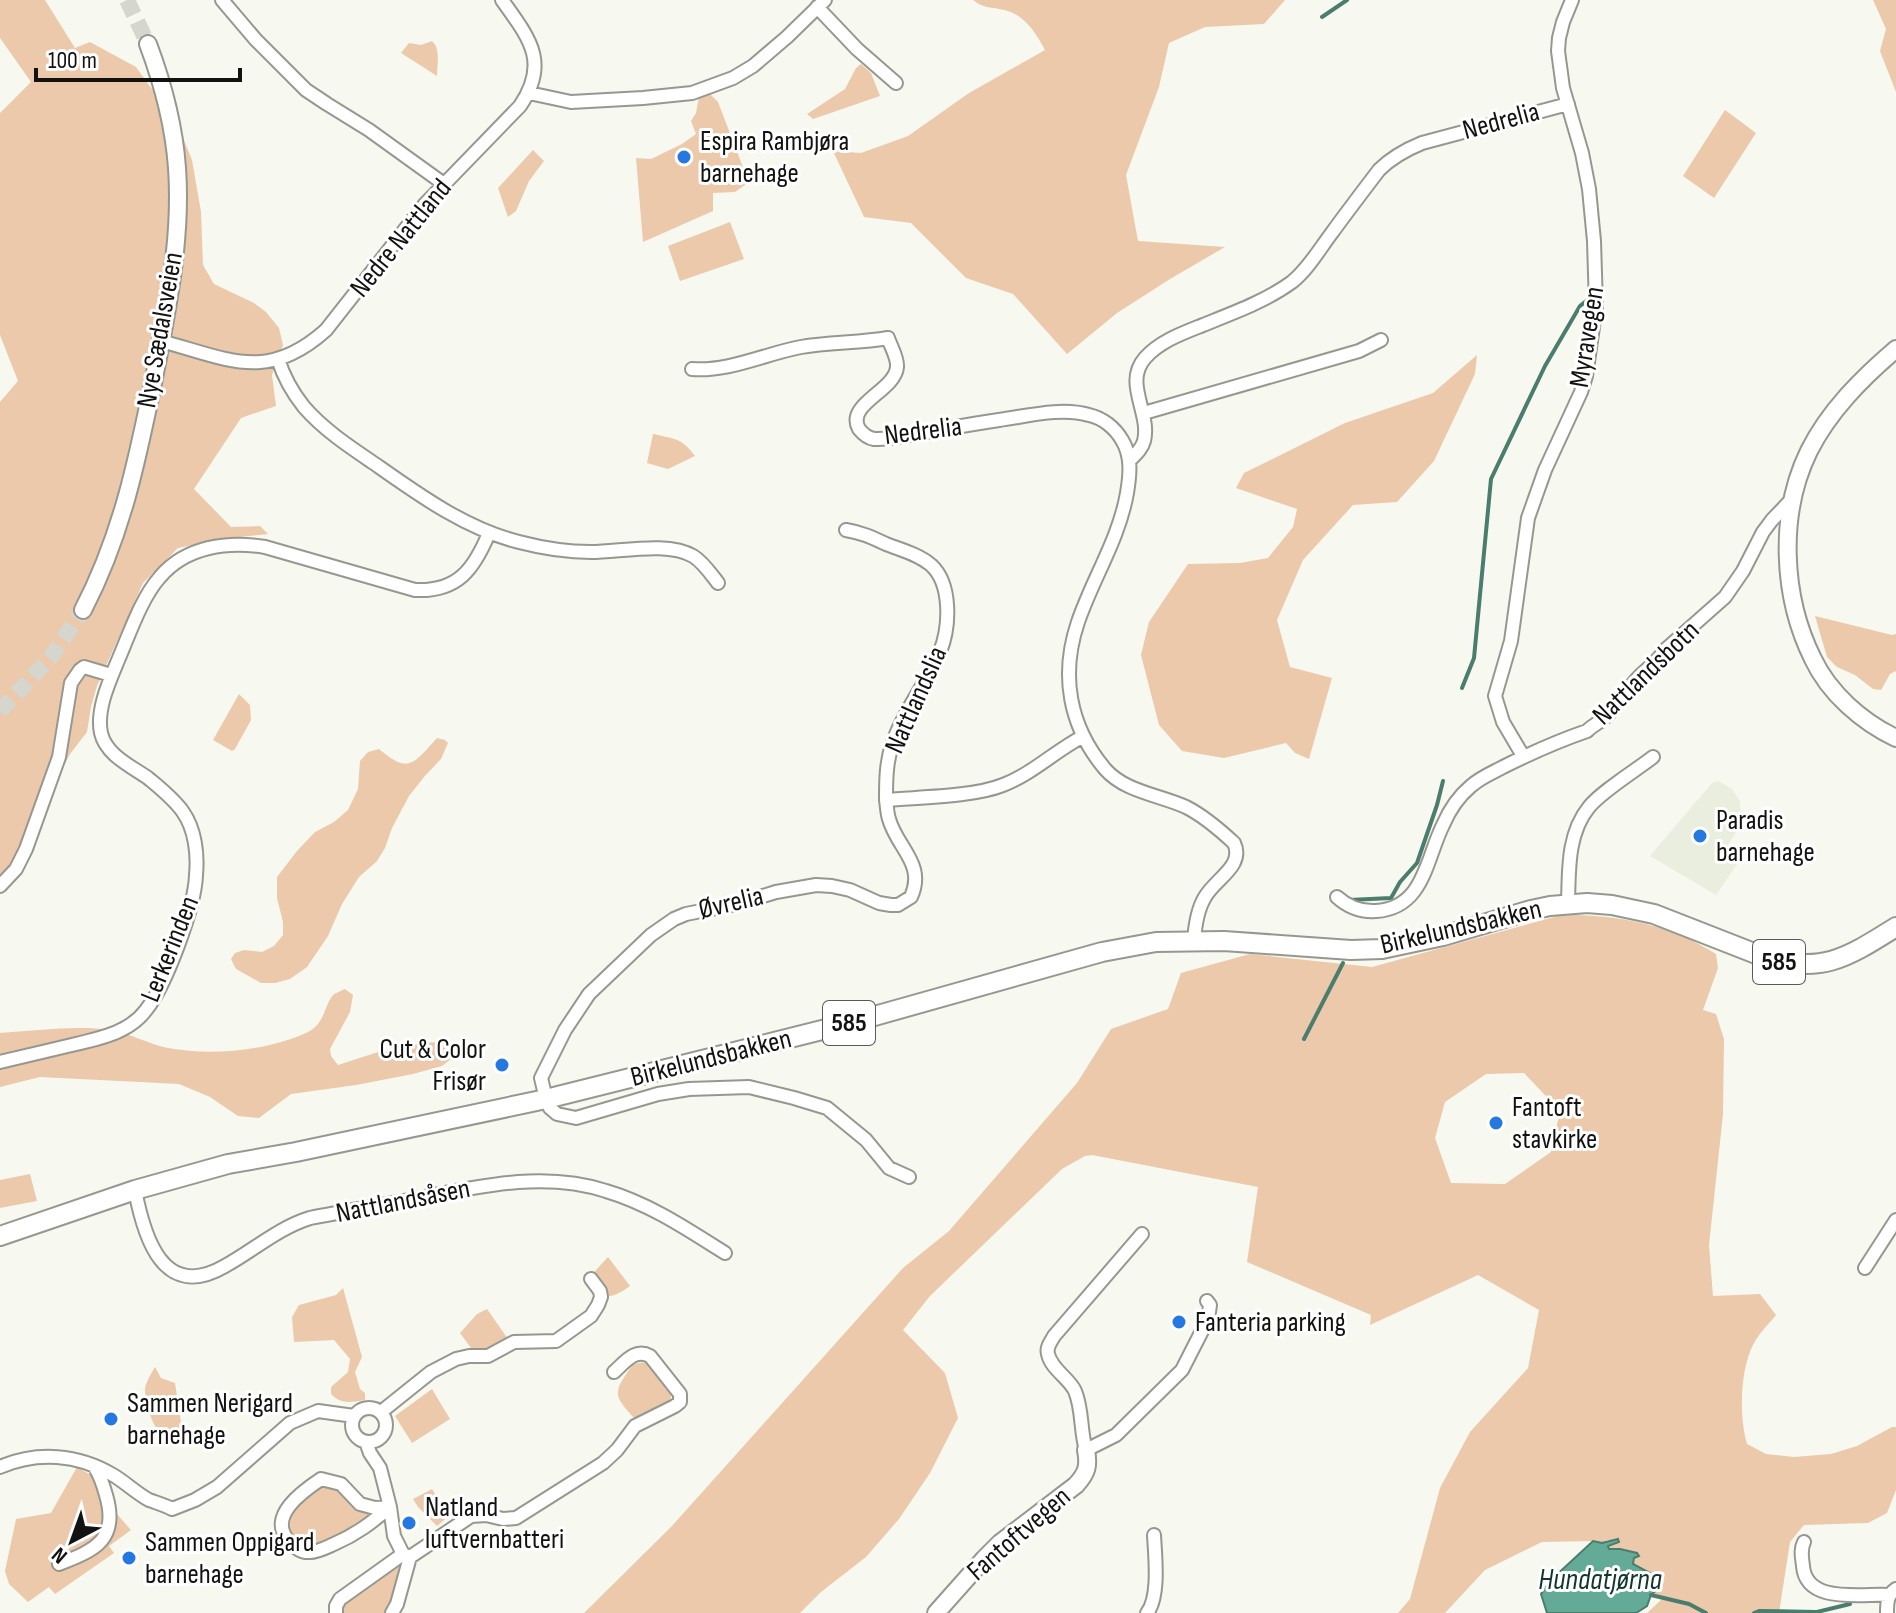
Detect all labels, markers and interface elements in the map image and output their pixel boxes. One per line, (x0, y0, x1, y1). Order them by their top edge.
scale bar (36, 32, 240, 82)
text: 100 m (48, 46, 97, 75)
street label: Nedrelia (1459, 95, 1543, 147)
place label: Espira Rambjøra barnehage (700, 125, 849, 190)
marker: Espira Rambjøra barnehage (675, 148, 693, 166)
street label: Nedre Nattland (343, 172, 459, 304)
street label: Nye Sædalsveien (130, 250, 190, 410)
street label: Myravegen (1563, 284, 1611, 390)
street label: Nedrelia (882, 410, 964, 452)
street label: Nattlandsbotn (1586, 614, 1706, 732)
street label: Nattlandslia (878, 641, 954, 759)
place label: Paradis barnehage (1716, 804, 1815, 869)
marker: Paradis barnehage (1691, 827, 1709, 845)
street label: Øvrelia (695, 880, 767, 926)
street label: Lerkerinden (134, 891, 206, 1007)
street label: Birkelundsbakken (1377, 892, 1545, 962)
road number: 585 (1753, 940, 1805, 984)
road number: 585 (823, 1001, 875, 1045)
street label: Birkelundsbakken (627, 1022, 795, 1094)
place label: Cut & Color Frisør (379, 1033, 486, 1098)
marker: Cut & Color Frisør (493, 1056, 511, 1074)
place label: Fantoft stavkirke (1512, 1091, 1597, 1156)
marker: Fantoft stavkirke (1487, 1114, 1505, 1132)
street label: Nattlandsåsen (333, 1172, 473, 1230)
place label: Fanteria parking (1195, 1306, 1346, 1339)
marker: Fanteria parking (1170, 1313, 1188, 1331)
place label: Sammen Nerigard barnehage (127, 1387, 293, 1452)
marker: Sammen Nerigard barnehage (102, 1410, 120, 1428)
street label: Fantoftvegen (961, 1480, 1077, 1588)
place label: Natland luftvernbatteri (425, 1491, 564, 1556)
north arrow (32, 1501, 112, 1581)
marker: Natland luftvernbatteri (400, 1514, 418, 1532)
place label: Sammen Oppigard barnehage (145, 1526, 314, 1591)
text: N (47, 1541, 73, 1569)
marker: Sammen Oppigard barnehage (120, 1549, 138, 1567)
water label: Hundatjørna (1538, 1562, 1662, 1598)

